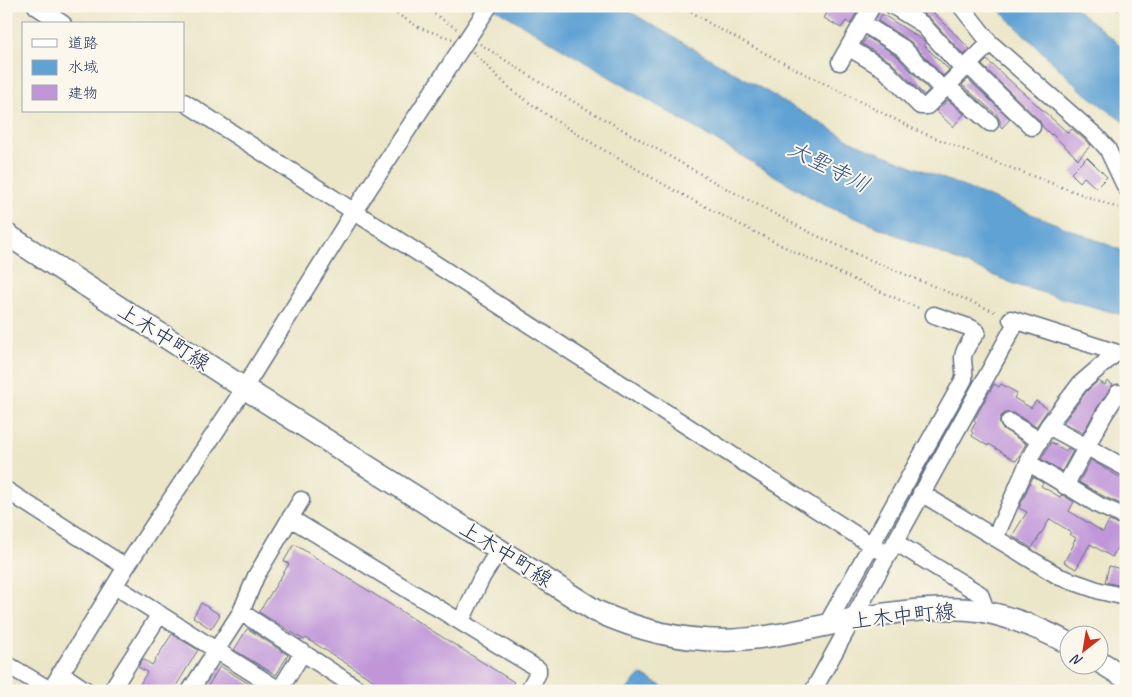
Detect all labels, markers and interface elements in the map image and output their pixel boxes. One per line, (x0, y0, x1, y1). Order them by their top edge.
legend (22, 22, 185, 112)
text: 道路 (68, 34, 98, 53)
text: 水域 (68, 58, 98, 77)
text: 建物 (68, 84, 98, 103)
water label: 大聖寺川 (783, 135, 875, 199)
street label: 上木中町線 (113, 298, 215, 376)
street label: 上木中町線 (455, 515, 557, 593)
street label: 上木中町線 (849, 598, 957, 634)
north arrow (1060, 624, 1110, 674)
text: N (1067, 650, 1086, 670)

